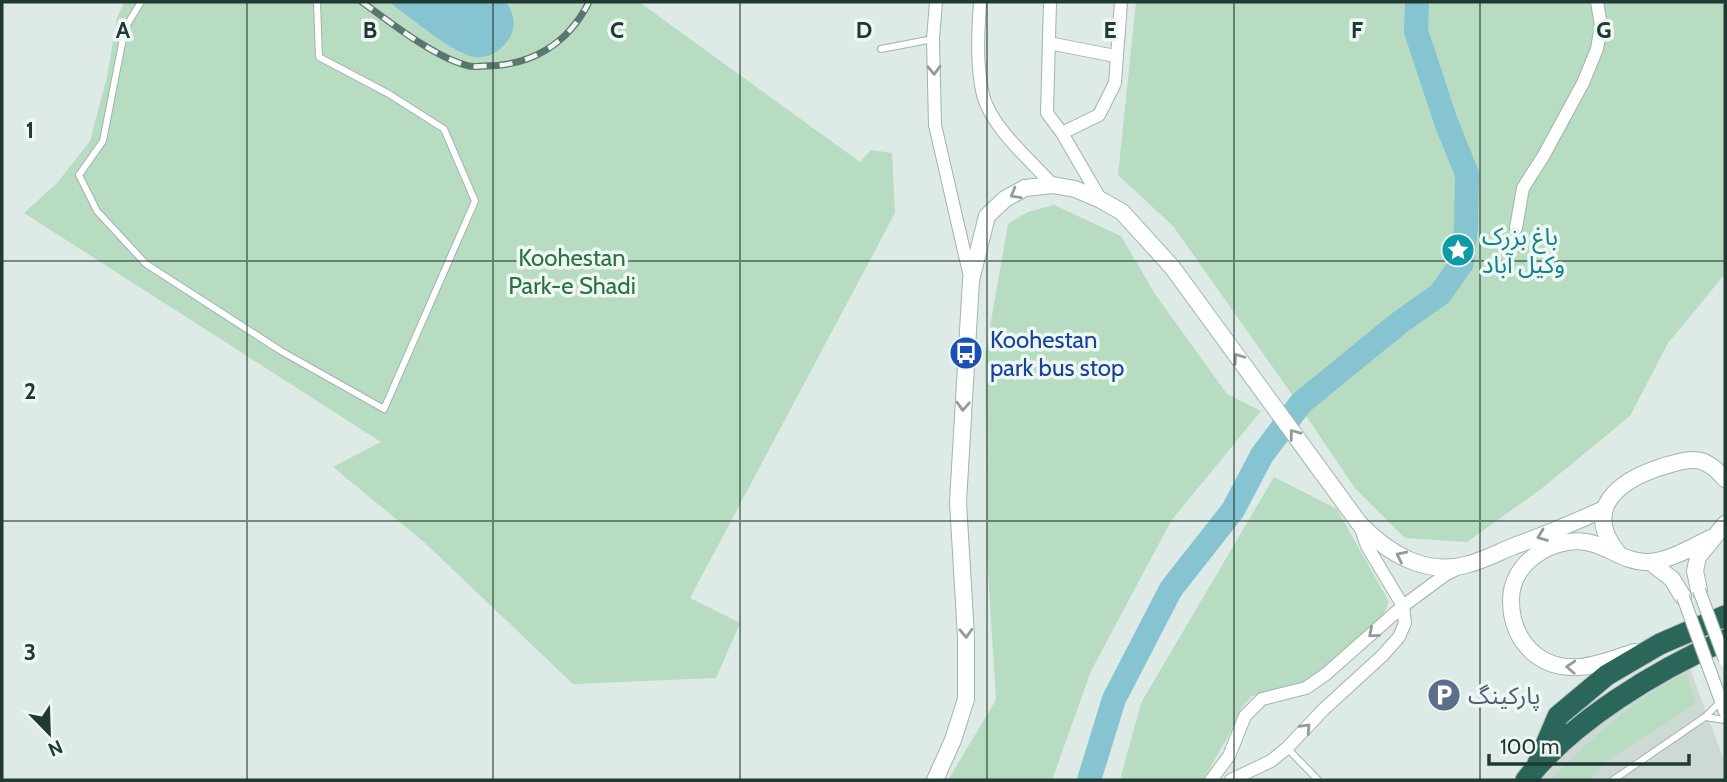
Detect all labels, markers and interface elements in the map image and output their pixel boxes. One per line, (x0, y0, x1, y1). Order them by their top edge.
text: A (116, 16, 131, 44)
text: B (363, 16, 377, 44)
text: C (610, 16, 624, 44)
text: D (856, 16, 872, 44)
text: E (1103, 16, 1117, 44)
text: F (1351, 16, 1363, 44)
text: G (1596, 16, 1612, 44)
one-way arrow (926, 65, 941, 76)
text: 1 (26, 116, 34, 144)
one-way arrow (1009, 186, 1022, 199)
place label: باغ بزرک وکیل آباد (1482, 222, 1565, 279)
place icon: باغ بزرک وکیل آباد (1439, 231, 1477, 269)
park label: Koohestan Park-e Shadi (508, 243, 636, 300)
place label: Koohestan park bus stop (990, 325, 1124, 382)
bus stop icon: Koohestan park bus stop (947, 334, 985, 372)
one-way arrow (1234, 353, 1246, 366)
text: 2 (24, 377, 36, 405)
one-way arrow (956, 400, 971, 411)
one-way arrow (1289, 429, 1302, 442)
one-way arrow (1536, 527, 1548, 541)
one-way arrow (1396, 550, 1408, 564)
one-way arrow (1368, 625, 1381, 637)
one-way arrow (958, 627, 973, 638)
text: 3 (24, 638, 36, 666)
one-way arrow (1565, 659, 1576, 674)
parking icon: پارکینگ (1425, 676, 1463, 714)
place label: پارکینگ (1468, 681, 1540, 711)
north arrow (14, 698, 84, 768)
scale bar (1489, 722, 1688, 766)
one-way arrow (1298, 723, 1311, 736)
text: 100 m (1500, 734, 1559, 759)
text: N (45, 735, 66, 761)

